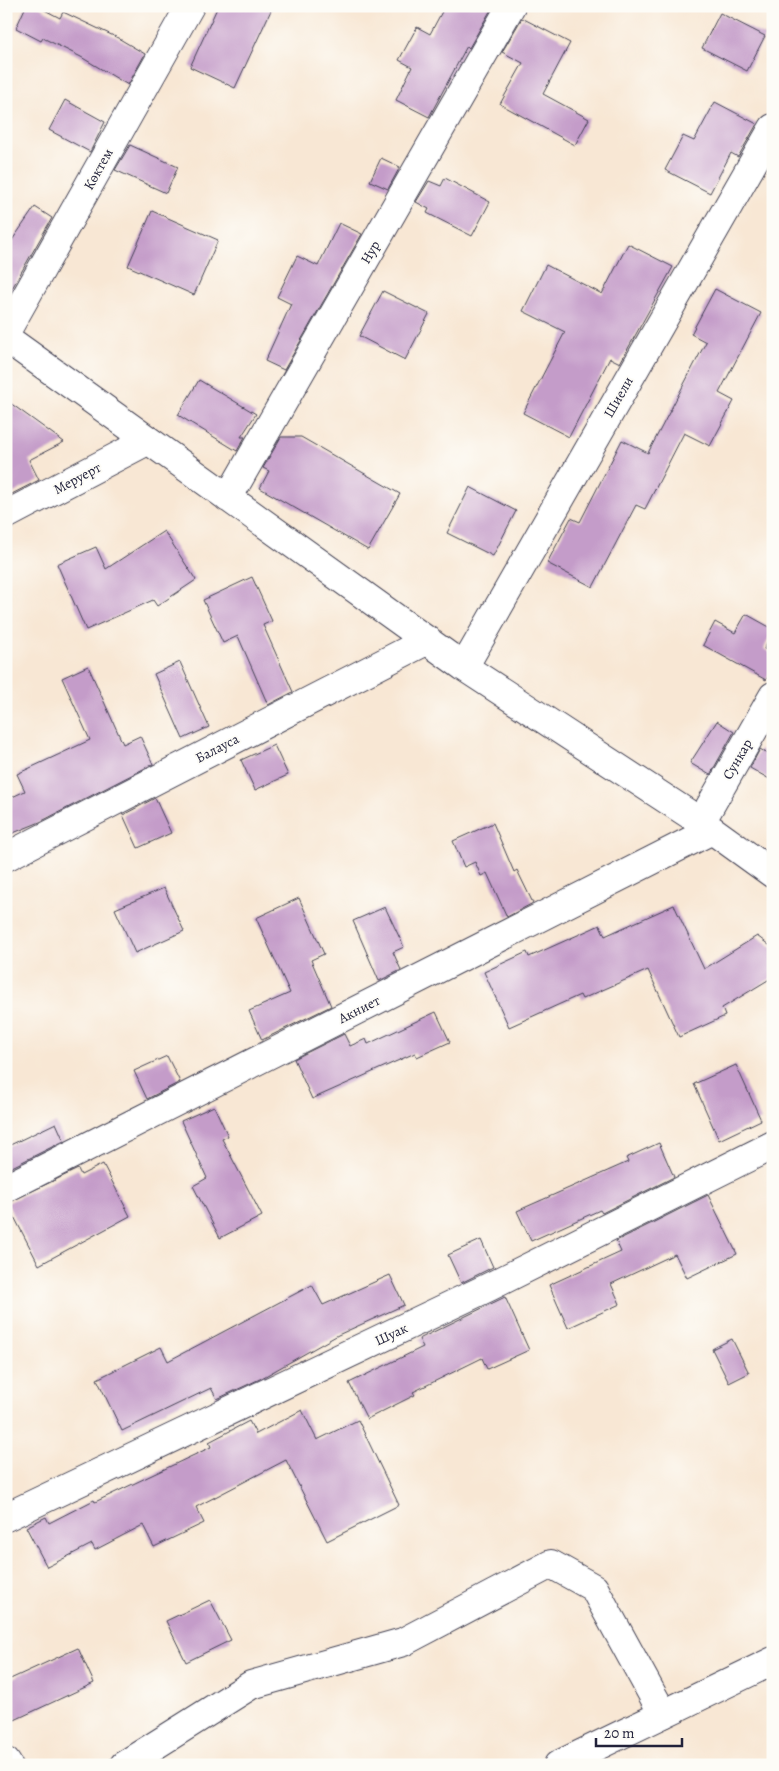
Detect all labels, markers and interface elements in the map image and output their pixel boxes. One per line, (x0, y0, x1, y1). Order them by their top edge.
street label: Көктем (79, 145, 118, 193)
street label: Нур (356, 237, 385, 267)
street label: Шиели (599, 373, 638, 421)
street label: Меруерт (50, 458, 104, 499)
street label: Балауса (192, 729, 243, 767)
street label: Сункар (718, 735, 757, 783)
street label: Акниет (334, 991, 383, 1028)
street label: Шуак (372, 1319, 411, 1350)
scale bar (596, 1716, 683, 1748)
text: 20 m (604, 1723, 635, 1743)

